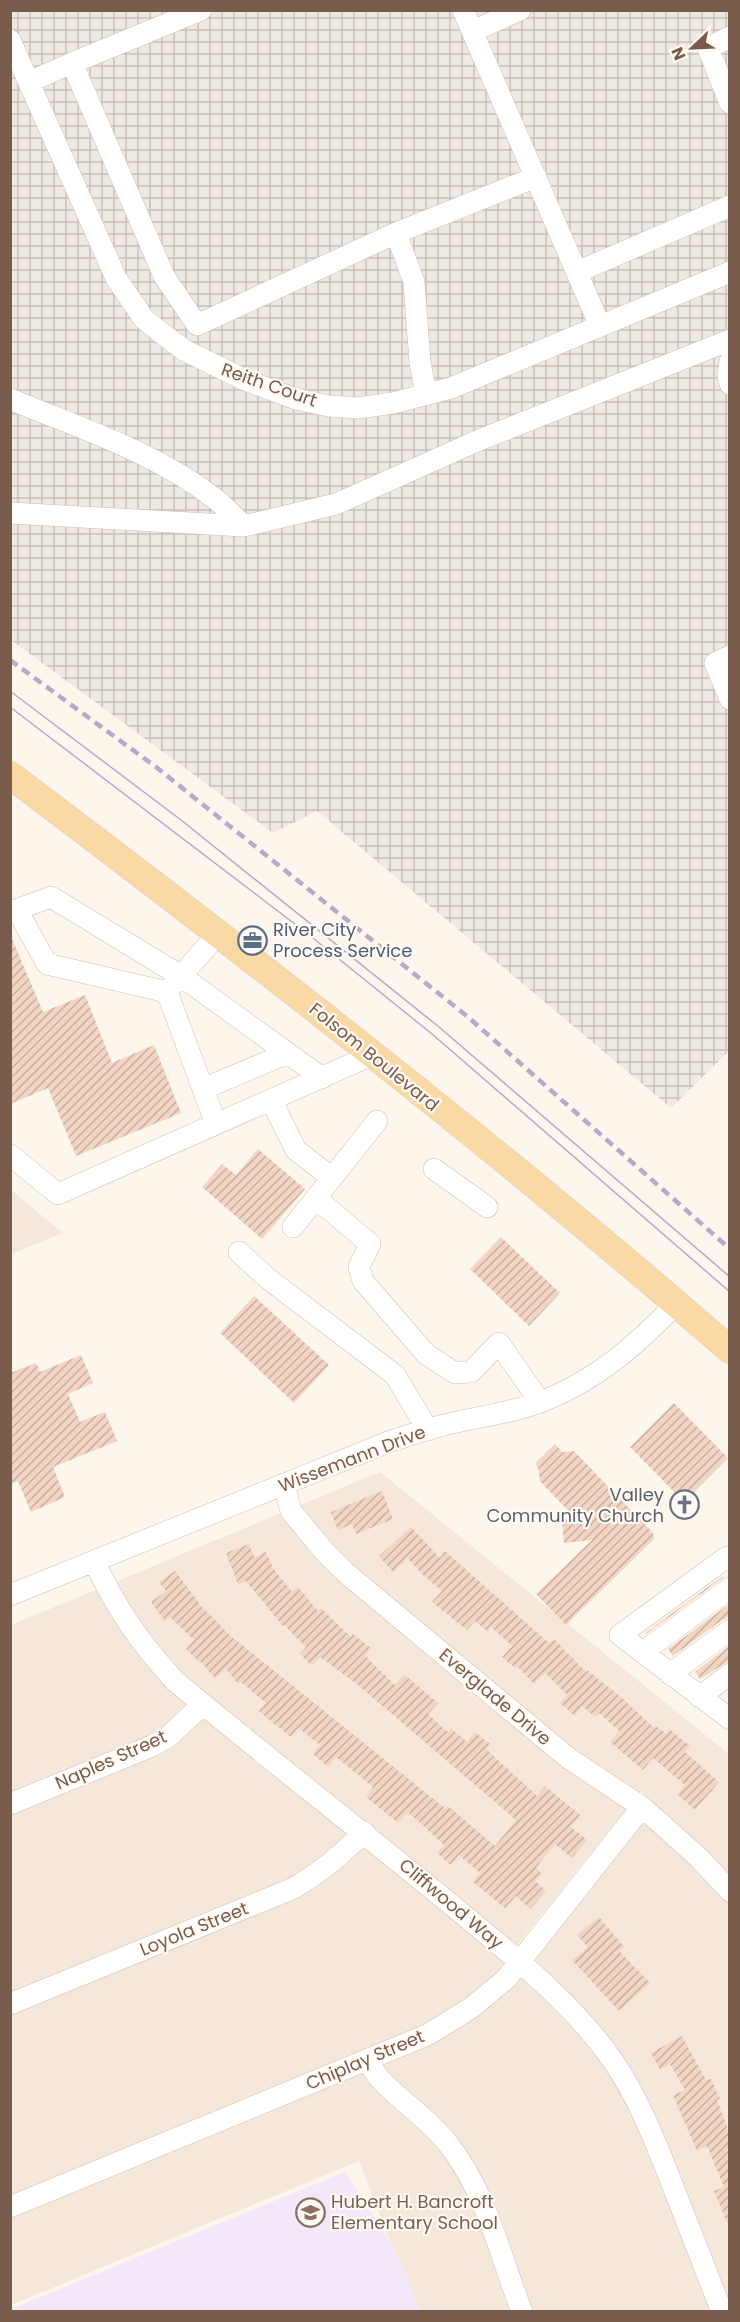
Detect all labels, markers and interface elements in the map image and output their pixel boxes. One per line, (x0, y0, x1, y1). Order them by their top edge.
north arrow (662, 18, 722, 78)
text: N (666, 44, 692, 64)
street label: Reith Court (218, 356, 320, 413)
place label: River City Process Service (273, 917, 412, 963)
office icon: River City Process Service (236, 924, 268, 956)
street label: Folsom Boulevard (304, 997, 444, 1117)
street label: Wissemann Drive (275, 1419, 429, 1498)
place label: Valley Community Church (486, 1482, 664, 1528)
church icon: Valley Community Church (669, 1489, 701, 1521)
street label: Everglade Drive (434, 1642, 557, 1751)
street label: Naples Street (51, 1724, 170, 1795)
street label: Cliffwood Way (394, 1853, 509, 1955)
street label: Loyola Street (136, 1895, 252, 1962)
street label: Chiplay Street (302, 2023, 428, 2096)
place label: Hubert H. Bancroft Elementary School (331, 2189, 498, 2235)
school or university icon: Hubert H. Bancroft Elementary School (294, 2196, 326, 2228)

